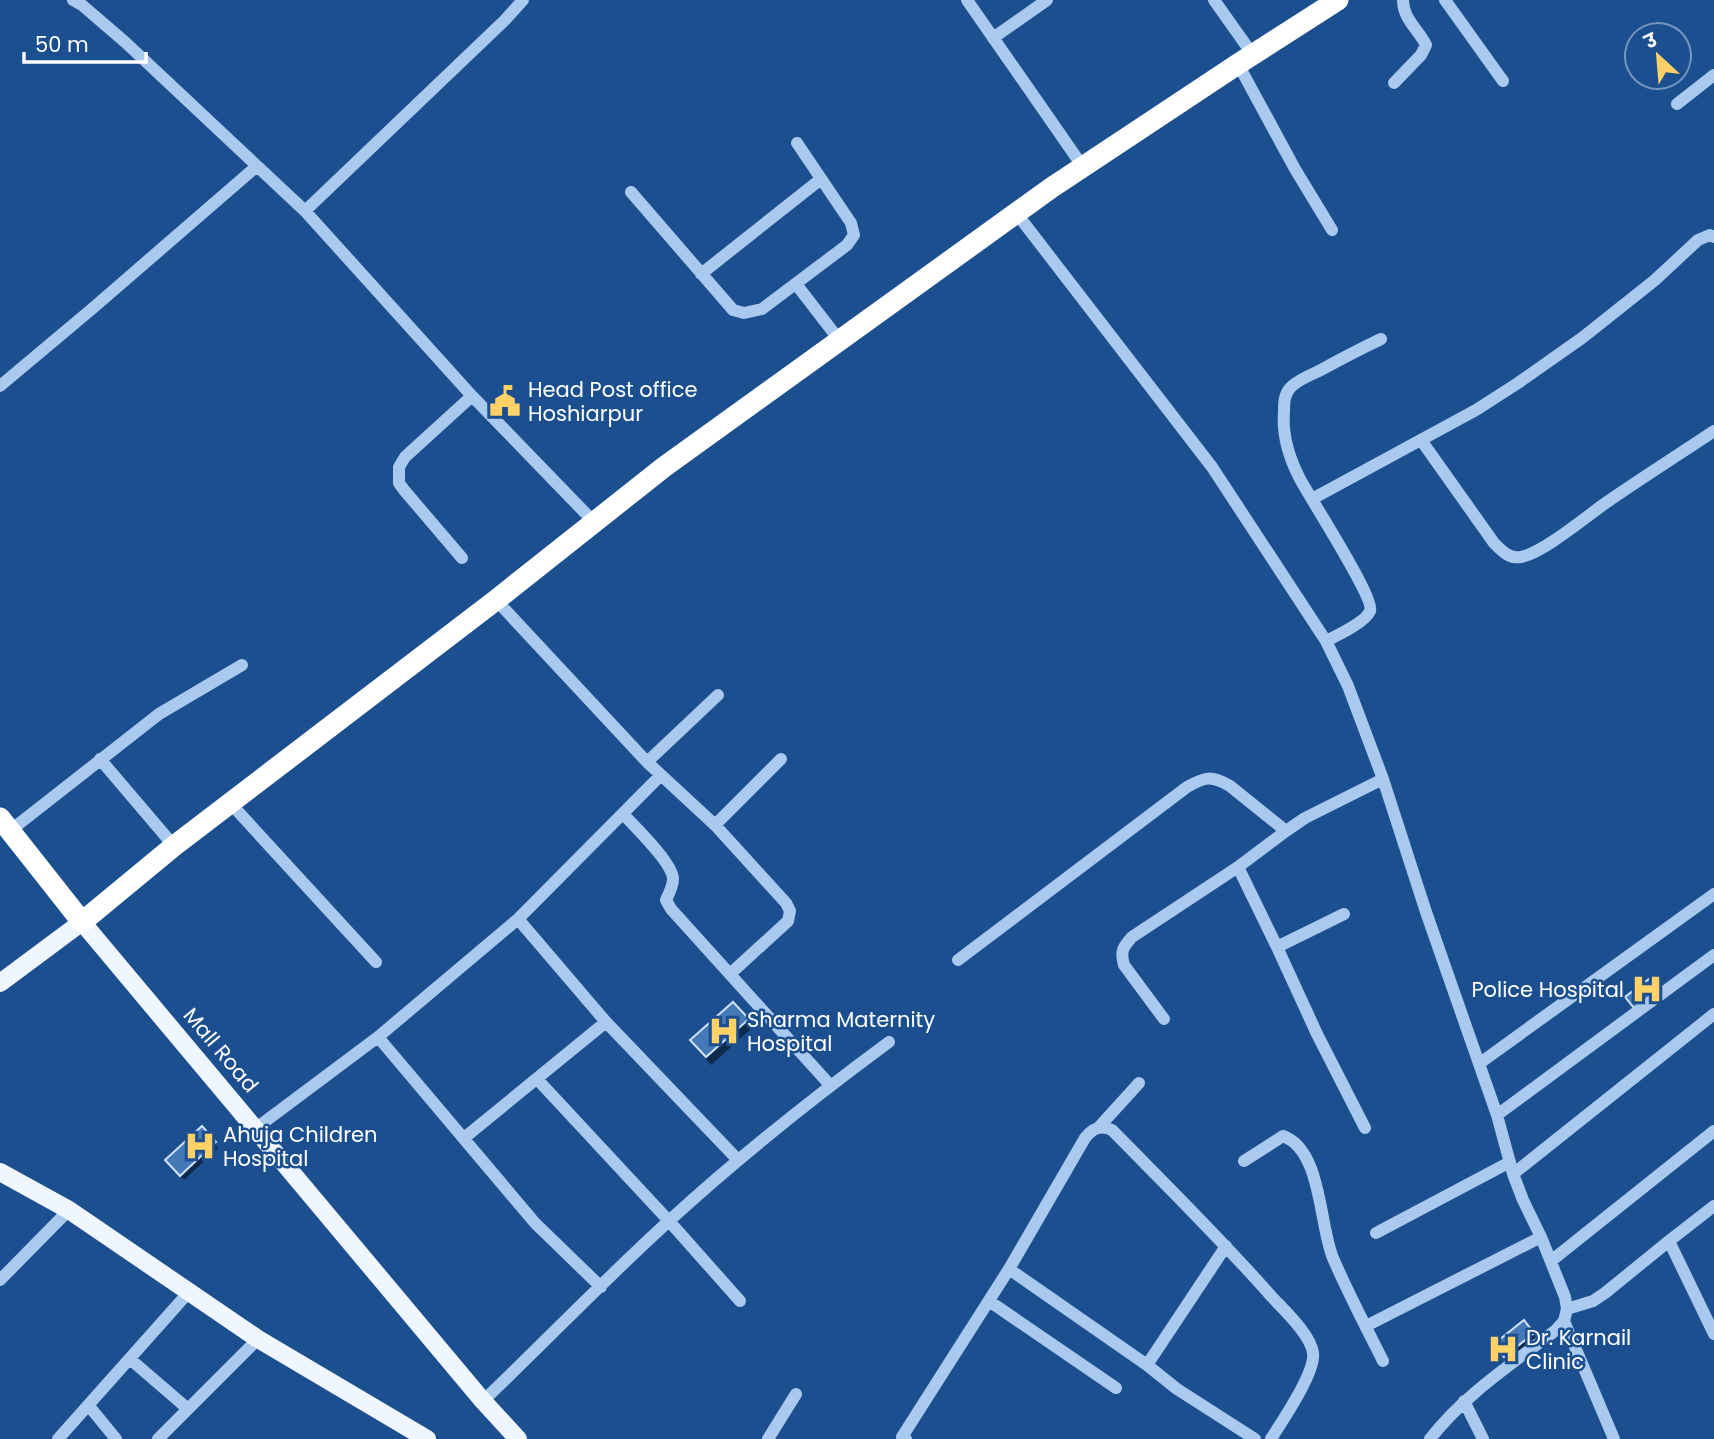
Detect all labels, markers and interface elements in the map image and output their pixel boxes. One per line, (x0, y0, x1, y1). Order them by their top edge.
scale bar (24, 21, 147, 65)
north arrow (1623, 21, 1693, 91)
text: उ (1639, 26, 1663, 56)
text: 50 m (35, 30, 89, 59)
place label: Head Post office Hoshiarpur (528, 375, 698, 428)
public building icon: Head Post office Hoshiarpur (488, 384, 522, 418)
hospital icon: Police Hospital (1630, 972, 1664, 1006)
place label: Police Hospital (1471, 975, 1624, 1004)
street label: Mall Road (177, 1001, 265, 1099)
place label: Sharma Maternity Hospital (747, 1005, 935, 1058)
hospital icon: Sharma Maternity Hospital (707, 1014, 741, 1048)
place label: Ahuja Children Hospital (223, 1120, 378, 1173)
hospital icon: Ahuja Children Hospital (183, 1129, 217, 1163)
place label: Dr. Karnail Clinic (1526, 1323, 1631, 1376)
hospital icon: Dr. Karnail Clinic (1486, 1332, 1520, 1366)

